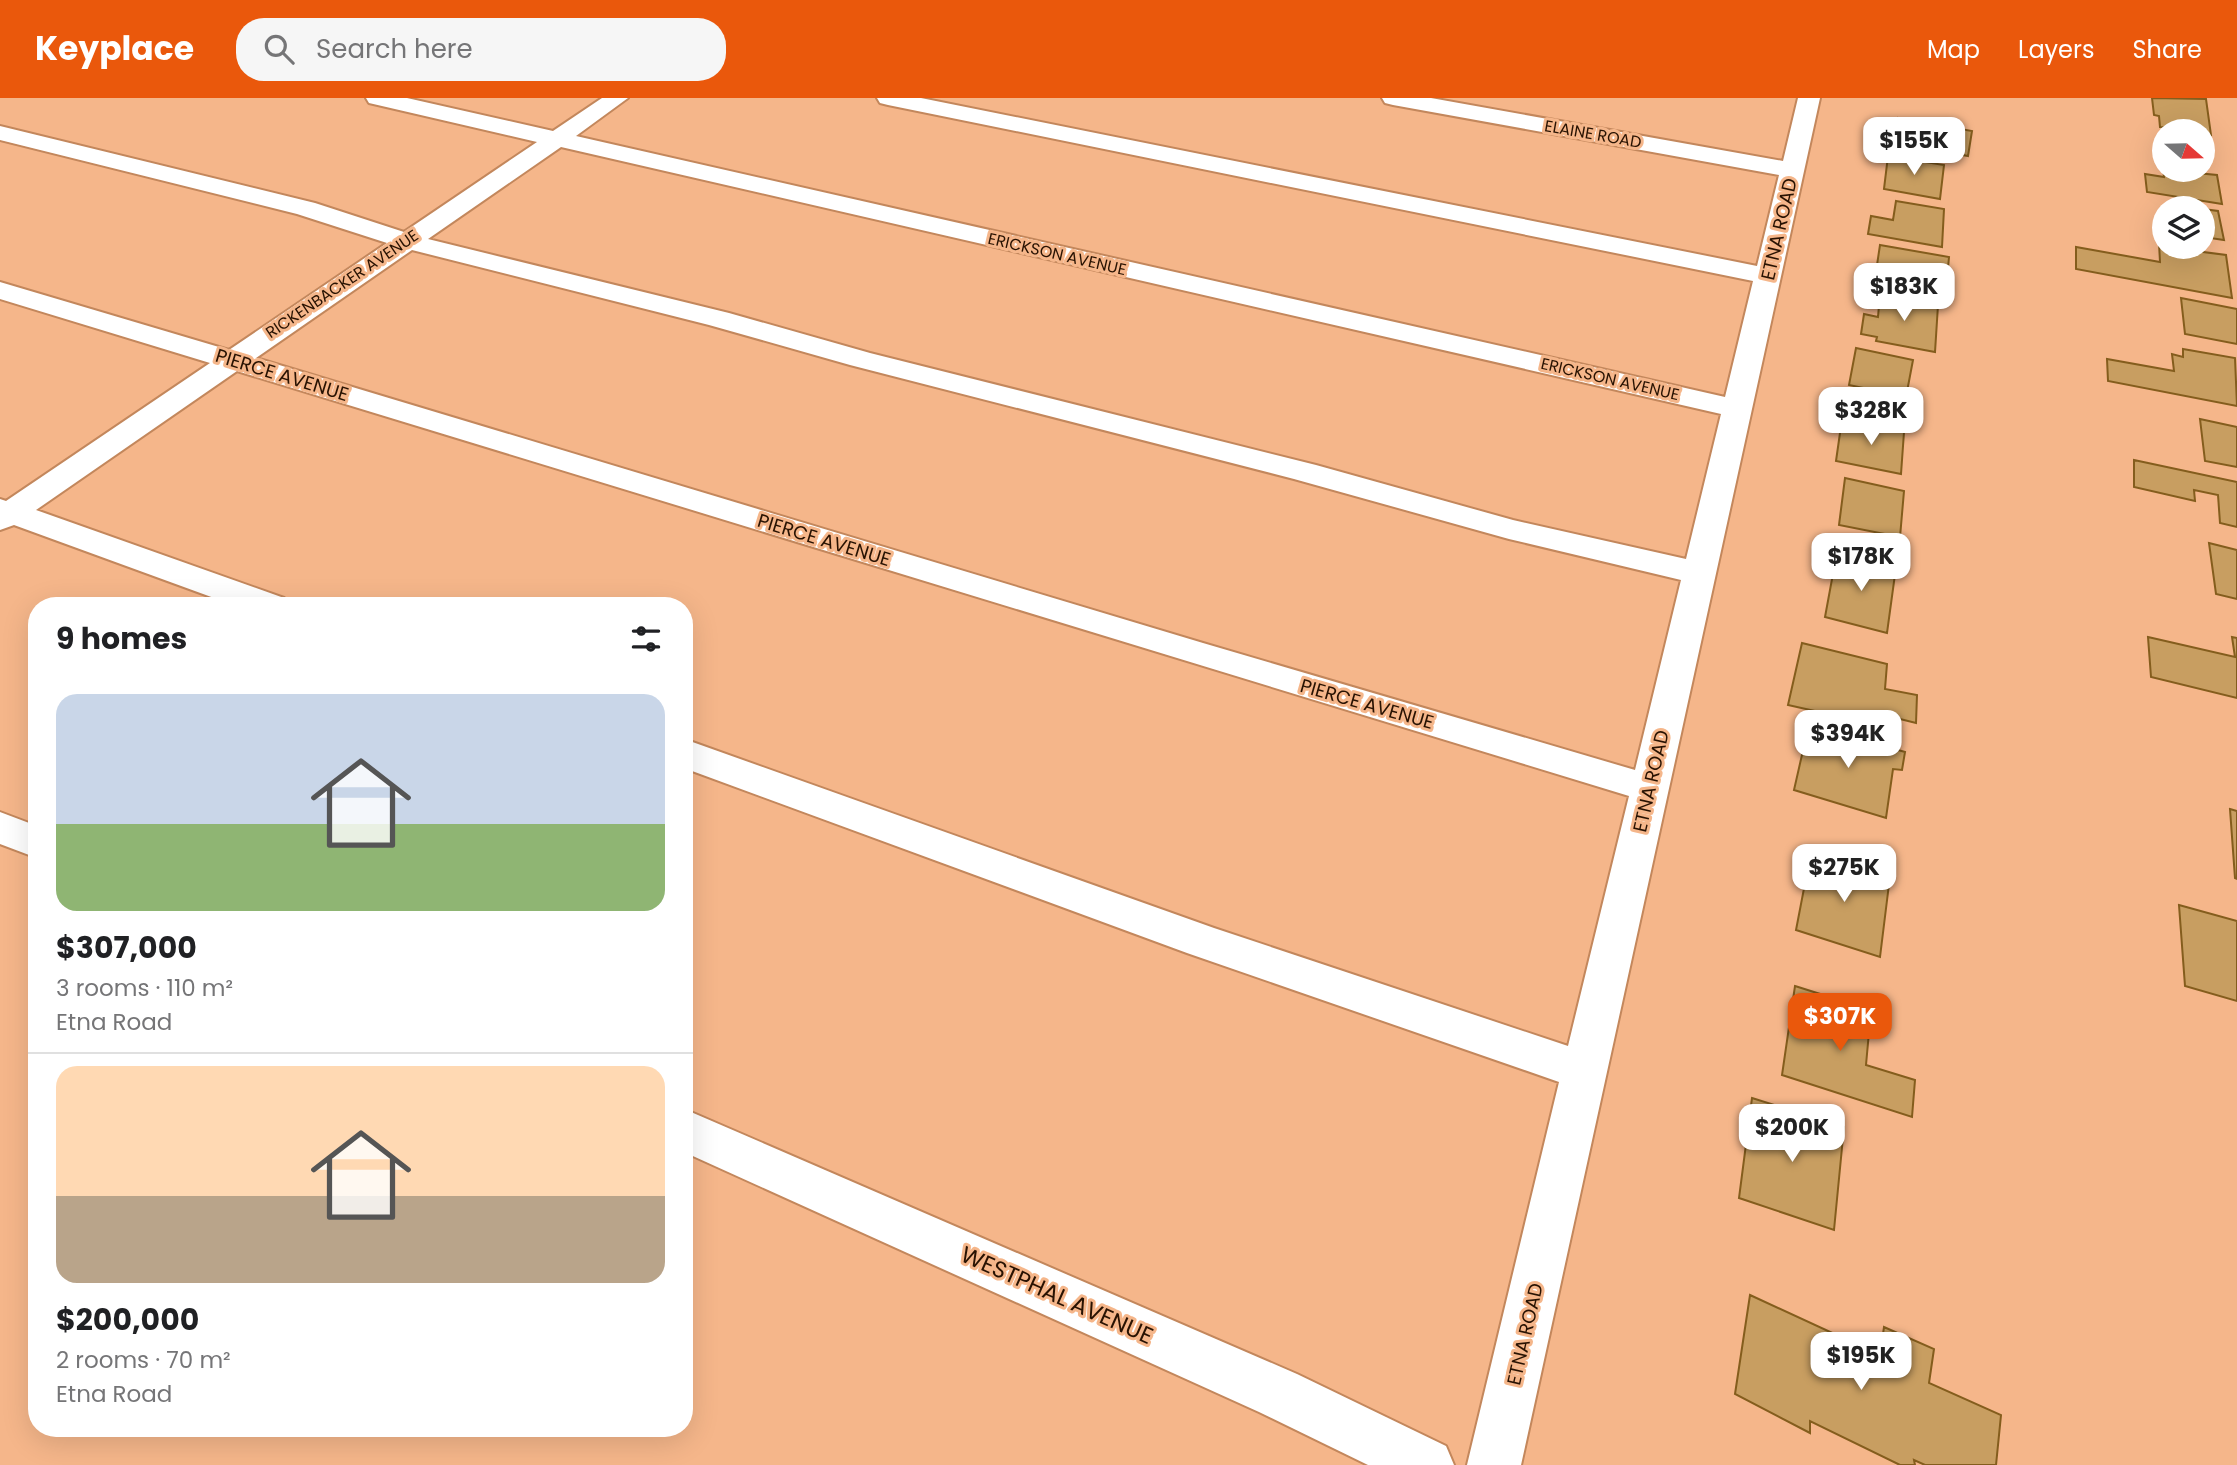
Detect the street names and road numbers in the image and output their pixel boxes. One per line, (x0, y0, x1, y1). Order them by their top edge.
street label: ELAINE ROAD (1543, 114, 1643, 154)
street label: ETNA ROAD (1754, 175, 1804, 283)
street label: RICKENBACKER AVENUE (261, 224, 423, 344)
street label: ERICKSON AVENUE (986, 227, 1128, 281)
street label: PIERCE AVENUE (212, 342, 352, 408)
street label: ERICKSON AVENUE (1539, 352, 1681, 406)
street label: PIERCE AVENUE (754, 507, 894, 573)
street label: PIERCE AVENUE (1297, 672, 1437, 736)
street label: ETNA ROAD (1626, 727, 1676, 835)
street label: WESTPHAL AVENUE (956, 1238, 1158, 1352)
street label: ETNA ROAD (1500, 1280, 1550, 1388)

